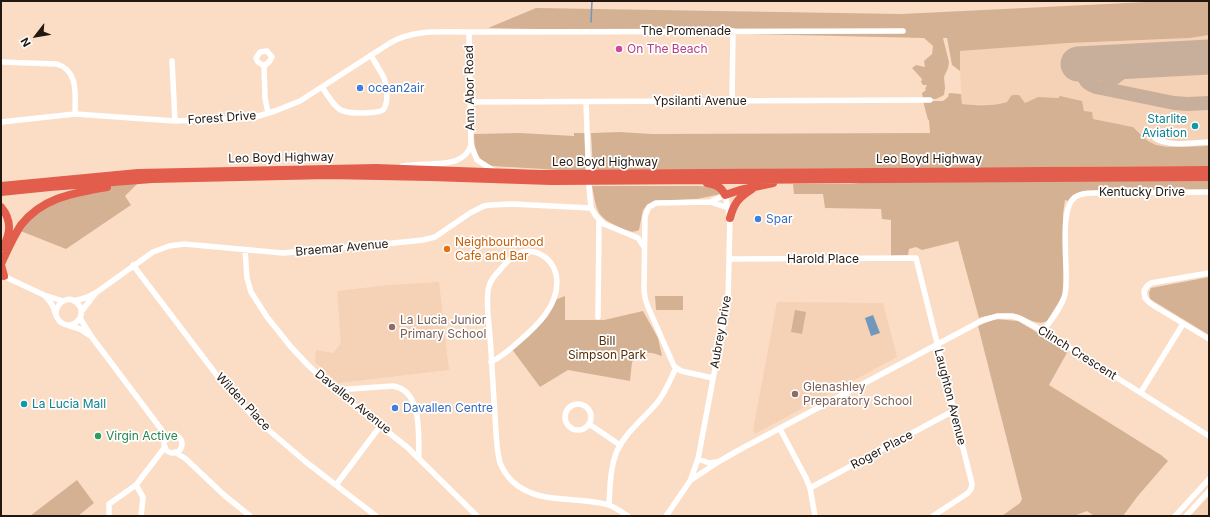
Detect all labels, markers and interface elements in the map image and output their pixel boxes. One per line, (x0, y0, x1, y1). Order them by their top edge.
north arrow (16, 16, 56, 56)
street label: The Promenade (641, 24, 731, 38)
text: N (18, 35, 34, 49)
place label: On The Beach (627, 42, 708, 56)
marker: On The Beach (614, 44, 624, 54)
street label: Ann Abor Road (462, 45, 478, 131)
place label: ocean2air (368, 81, 424, 95)
marker: ocean2air (355, 83, 365, 93)
street label: Ypsilanti Avenue (653, 94, 747, 108)
street label: Forest Drive (187, 108, 257, 128)
place label: Starlite Aviation (1142, 112, 1187, 140)
marker: Starlite Aviation (1190, 121, 1200, 131)
street label: Leo Boyd Highway (228, 150, 334, 166)
street label: Leo Boyd Highway (876, 152, 982, 166)
street label: Leo Boyd Highway (552, 155, 658, 169)
street label: Kentucky Drive (1099, 185, 1185, 199)
place label: Spar (766, 212, 792, 226)
marker: Spar (753, 214, 763, 224)
place label: Neighbourhood Cafe and Bar (455, 235, 544, 263)
street label: Braemar Avenue (295, 237, 389, 259)
marker: Neighbourhood Cafe and Bar (442, 244, 452, 254)
street label: Harold Place (787, 252, 859, 266)
street label: Aubrey Drive (708, 294, 734, 370)
place label: La Lucia Junior Primary School (400, 313, 486, 341)
marker: La Lucia Junior Primary School (387, 322, 397, 332)
street label: Clinch Crescent (1035, 323, 1119, 383)
park label: Bill Simpson Park (568, 334, 646, 362)
street label: Laughton Avenue (931, 347, 969, 447)
street label: Davallen Avenue (312, 367, 394, 437)
street label: Wilden Place (213, 370, 273, 434)
place label: Glenashley Preparatory School (803, 380, 912, 408)
marker: Glenashley Preparatory School (790, 389, 800, 399)
place label: La Lucia Mall (32, 397, 106, 411)
marker: La Lucia Mall (19, 399, 29, 409)
place label: Davallen Centre (403, 401, 493, 415)
marker: Davallen Centre (390, 403, 400, 413)
street label: Roger Place (849, 428, 915, 472)
place label: Virgin Active (106, 429, 178, 443)
marker: Virgin Active (93, 431, 103, 441)

